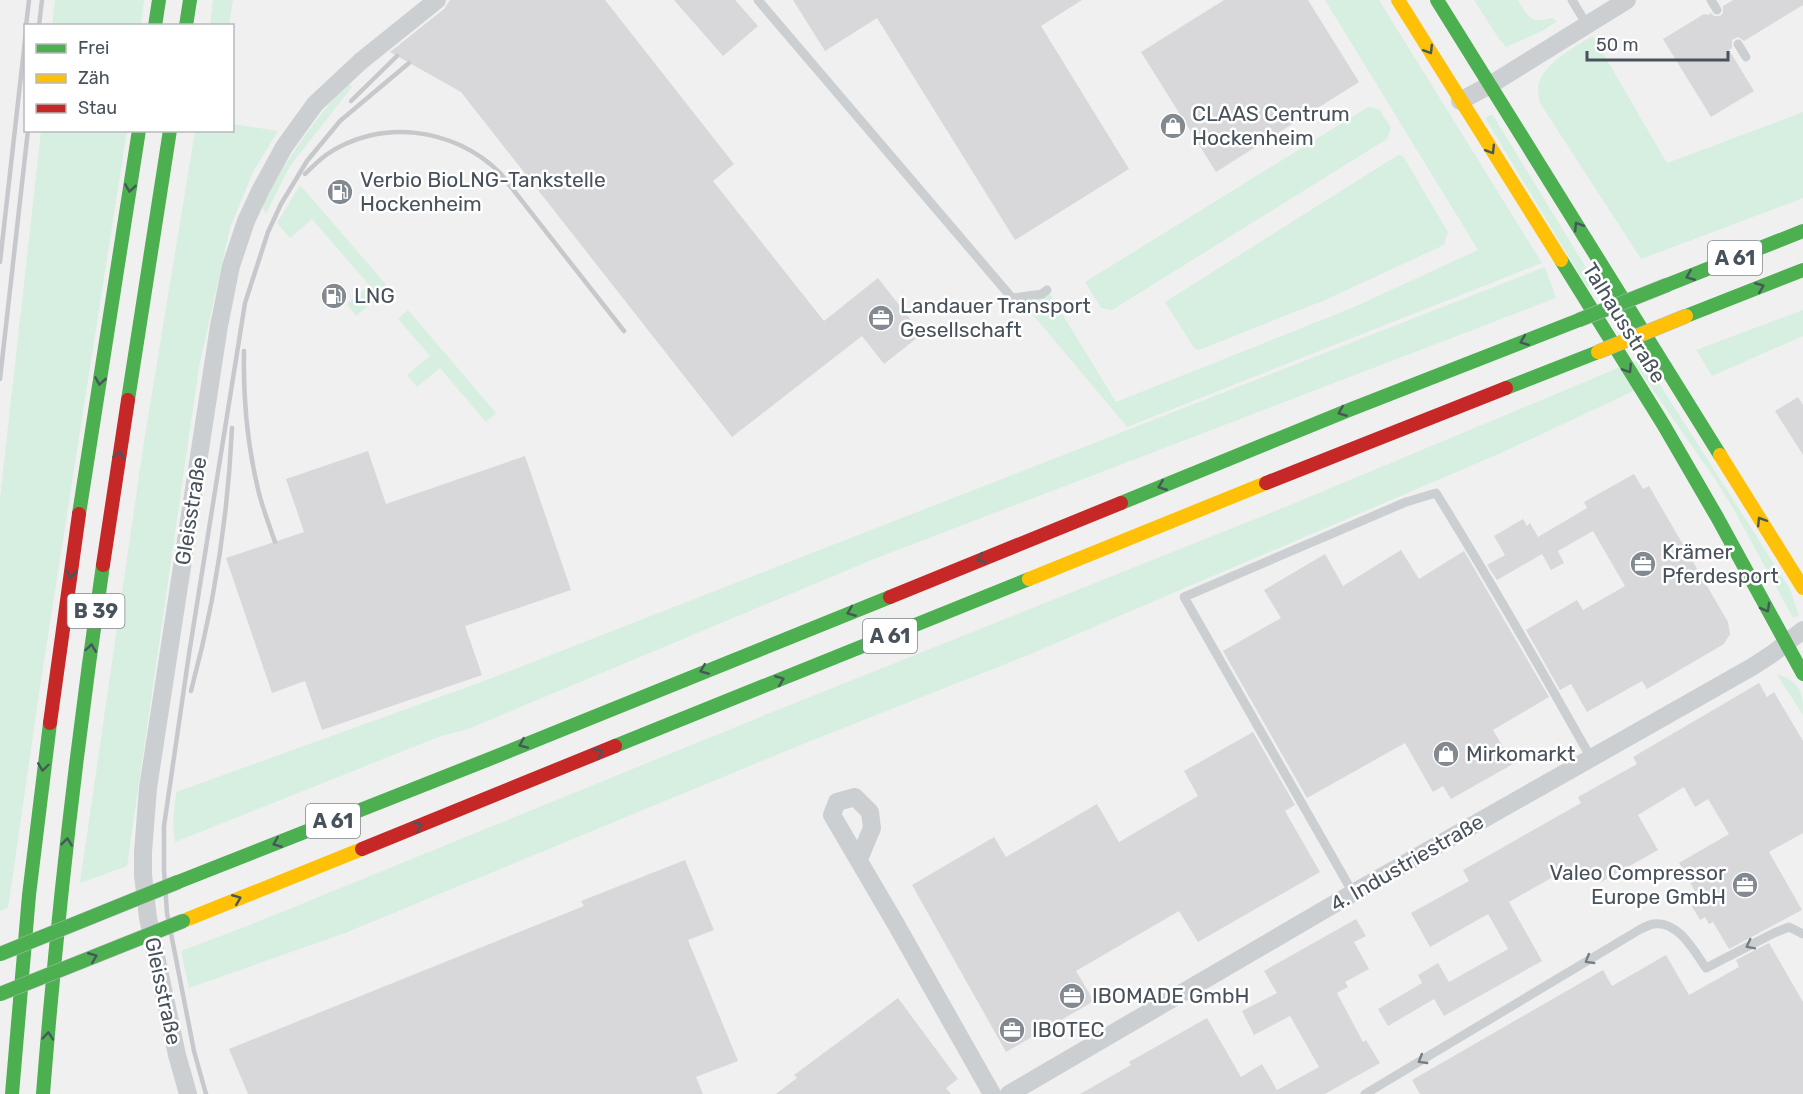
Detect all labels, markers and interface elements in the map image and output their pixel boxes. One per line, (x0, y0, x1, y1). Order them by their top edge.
legend (24, 24, 234, 132)
scale bar (1587, 24, 1728, 62)
text: 50 m (1596, 34, 1639, 56)
text: Frei (78, 37, 109, 59)
one-way arrow (1421, 44, 1433, 54)
text: Zäh (78, 67, 110, 89)
text: Stau (78, 97, 117, 119)
place label: CLAAS Centrum Hockenheim (1192, 101, 1350, 150)
shop icon: CLAAS Centrum Hockenheim (1158, 111, 1188, 141)
one-way arrow (1484, 144, 1496, 154)
place label: Verbio BioLNG-Tankstelle Hockenheim (360, 167, 606, 216)
fuel station icon: Verbio BioLNG-Tankstelle Hockenheim (325, 177, 355, 207)
one-way arrow (124, 183, 137, 193)
one-way arrow (1573, 222, 1585, 232)
road number: A 61 (1708, 241, 1762, 275)
street label: Talhausstraße (1577, 258, 1671, 387)
one-way arrow (1685, 268, 1696, 281)
fuel station icon: LNG (319, 281, 349, 311)
one-way arrow (1754, 282, 1765, 294)
place label: LNG (354, 283, 395, 308)
place label: Landauer Transport Gesellschaft (900, 293, 1091, 342)
office icon: Landauer Transport Gesellschaft (866, 303, 896, 333)
one-way arrow (1519, 334, 1530, 347)
one-way arrow (1621, 362, 1632, 373)
one-way arrow (94, 376, 107, 386)
one-way arrow (1338, 405, 1349, 417)
one-way arrow (112, 451, 125, 461)
street label: Gleisstraße (170, 455, 211, 567)
one-way arrow (1157, 479, 1168, 491)
one-way arrow (1756, 517, 1768, 527)
place label: Krämer Pferdesport (1662, 539, 1779, 588)
office icon: Krämer Pferdesport (1628, 549, 1658, 579)
one-way arrow (976, 552, 987, 564)
one-way arrow (65, 569, 77, 578)
road number: B 39 (68, 594, 124, 628)
one-way arrow (1759, 602, 1770, 612)
one-way arrow (846, 605, 857, 617)
road number: A 61 (863, 619, 917, 653)
one-way arrow (85, 644, 97, 653)
one-way arrow (699, 663, 710, 675)
one-way arrow (774, 675, 785, 687)
one-way arrow (519, 737, 530, 749)
shop icon: Mirkomarkt (1431, 739, 1461, 769)
place label: Mirkomarkt (1466, 741, 1575, 766)
one-way arrow (593, 748, 604, 760)
one-way arrow (38, 762, 50, 771)
road number: A 61 (306, 804, 360, 838)
street label: 4. Industriestraße (1326, 809, 1488, 917)
one-way arrow (412, 821, 423, 833)
one-way arrow (272, 836, 283, 848)
one-way arrow (60, 837, 73, 846)
place label: Valeo Compressor Europe GmbH (1550, 860, 1726, 909)
office icon: Valeo Compressor Europe GmbH (1730, 870, 1760, 900)
one-way arrow (231, 893, 242, 906)
street label: Gleisstraße (140, 935, 187, 1047)
one-way arrow (1746, 938, 1756, 949)
one-way arrow (87, 952, 98, 964)
one-way arrow (1585, 953, 1595, 964)
office icon: IBOMADE GmbH (1057, 981, 1087, 1011)
place label: IBOMADE GmbH (1092, 983, 1250, 1008)
office icon: IBOTEC (997, 1015, 1027, 1045)
place label: IBOTEC (1032, 1017, 1104, 1042)
one-way arrow (41, 1031, 54, 1040)
one-way arrow (1418, 1053, 1428, 1064)

